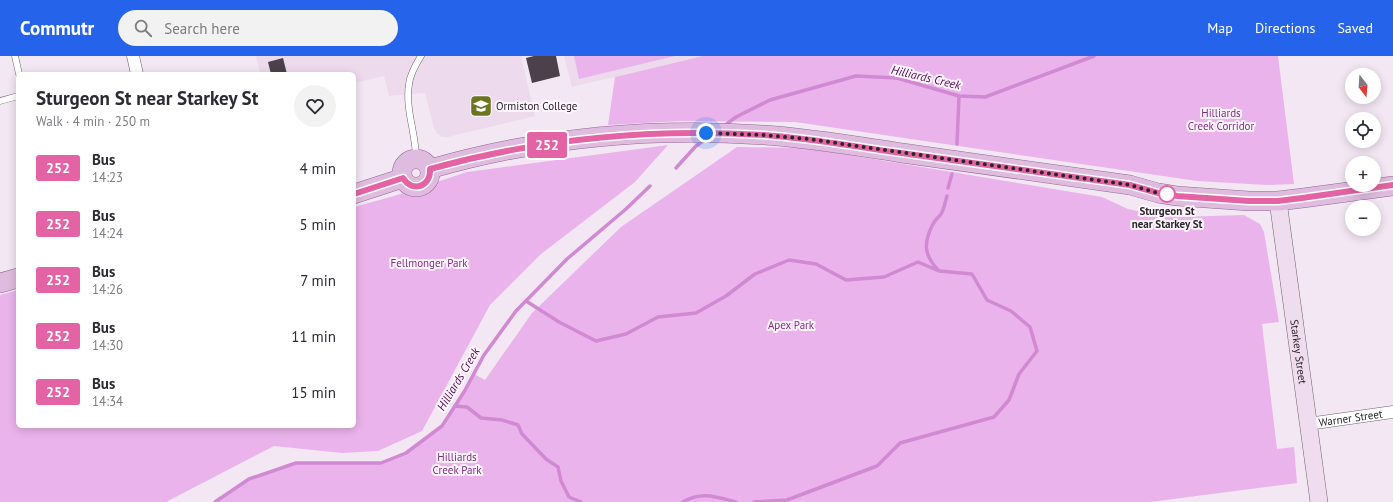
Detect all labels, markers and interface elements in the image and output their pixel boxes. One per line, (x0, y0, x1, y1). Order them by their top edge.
search box (118, 10, 398, 46)
text: Commutr (20, 16, 94, 40)
icon: search (132, 17, 154, 39)
text: Search here (164, 19, 240, 38)
text: Map (1207, 19, 1233, 37)
text: Directions (1255, 19, 1315, 37)
text: Saved (1337, 19, 1373, 37)
water label: Hilliards Creek (890, 62, 963, 92)
north arrow (1345, 68, 1381, 104)
map controls (1345, 68, 1381, 236)
button: heart (294, 85, 336, 127)
text: Sturgeon St near Starkey St (36, 86, 258, 110)
school or university icon: Ormiston College (468, 93, 494, 119)
place label: Ormiston College (496, 99, 578, 113)
park label: Hilliards Creek Corridor (1188, 106, 1255, 133)
button: locate (1345, 112, 1381, 148)
text: Walk · 4 min · 250 m (36, 113, 150, 130)
your location (696, 123, 716, 143)
line badge: 252 (524, 132, 570, 158)
text: 252 (535, 136, 559, 154)
text: Bus (92, 150, 115, 169)
button: + (1345, 156, 1381, 192)
text: 252 (46, 159, 70, 177)
text: 4 min (299, 159, 336, 178)
text: 14:23 (92, 169, 123, 186)
marker: Sturgeon St near Starkey St (1158, 185, 1176, 203)
button: − (1345, 200, 1381, 236)
place label: Sturgeon St near Starkey St (1132, 204, 1203, 231)
text: Bus (92, 206, 115, 225)
text: 252 (46, 215, 70, 233)
text: 5 min (299, 215, 336, 234)
text: 14:24 (92, 225, 123, 242)
park label: Fellmonger Park (391, 256, 468, 270)
text: Bus (92, 262, 115, 281)
text: 252 (46, 271, 70, 289)
text: 7 min (300, 271, 336, 290)
text: 14:26 (92, 281, 123, 298)
text: Bus (92, 318, 115, 337)
park label: Apex Park (768, 318, 815, 332)
street label: Starkey Street (1287, 318, 1310, 385)
text: 252 (46, 327, 70, 345)
text: 11 min (291, 327, 336, 346)
text: 14:30 (92, 337, 123, 354)
water label: Hilliards Creek (433, 344, 483, 413)
text: Bus (92, 374, 115, 393)
text: 252 (46, 383, 70, 401)
text: 15 min (291, 383, 336, 402)
text: 14:34 (92, 393, 123, 410)
street label: Warner Street (1318, 407, 1384, 429)
park label: Hilliards Creek Park (433, 450, 482, 477)

